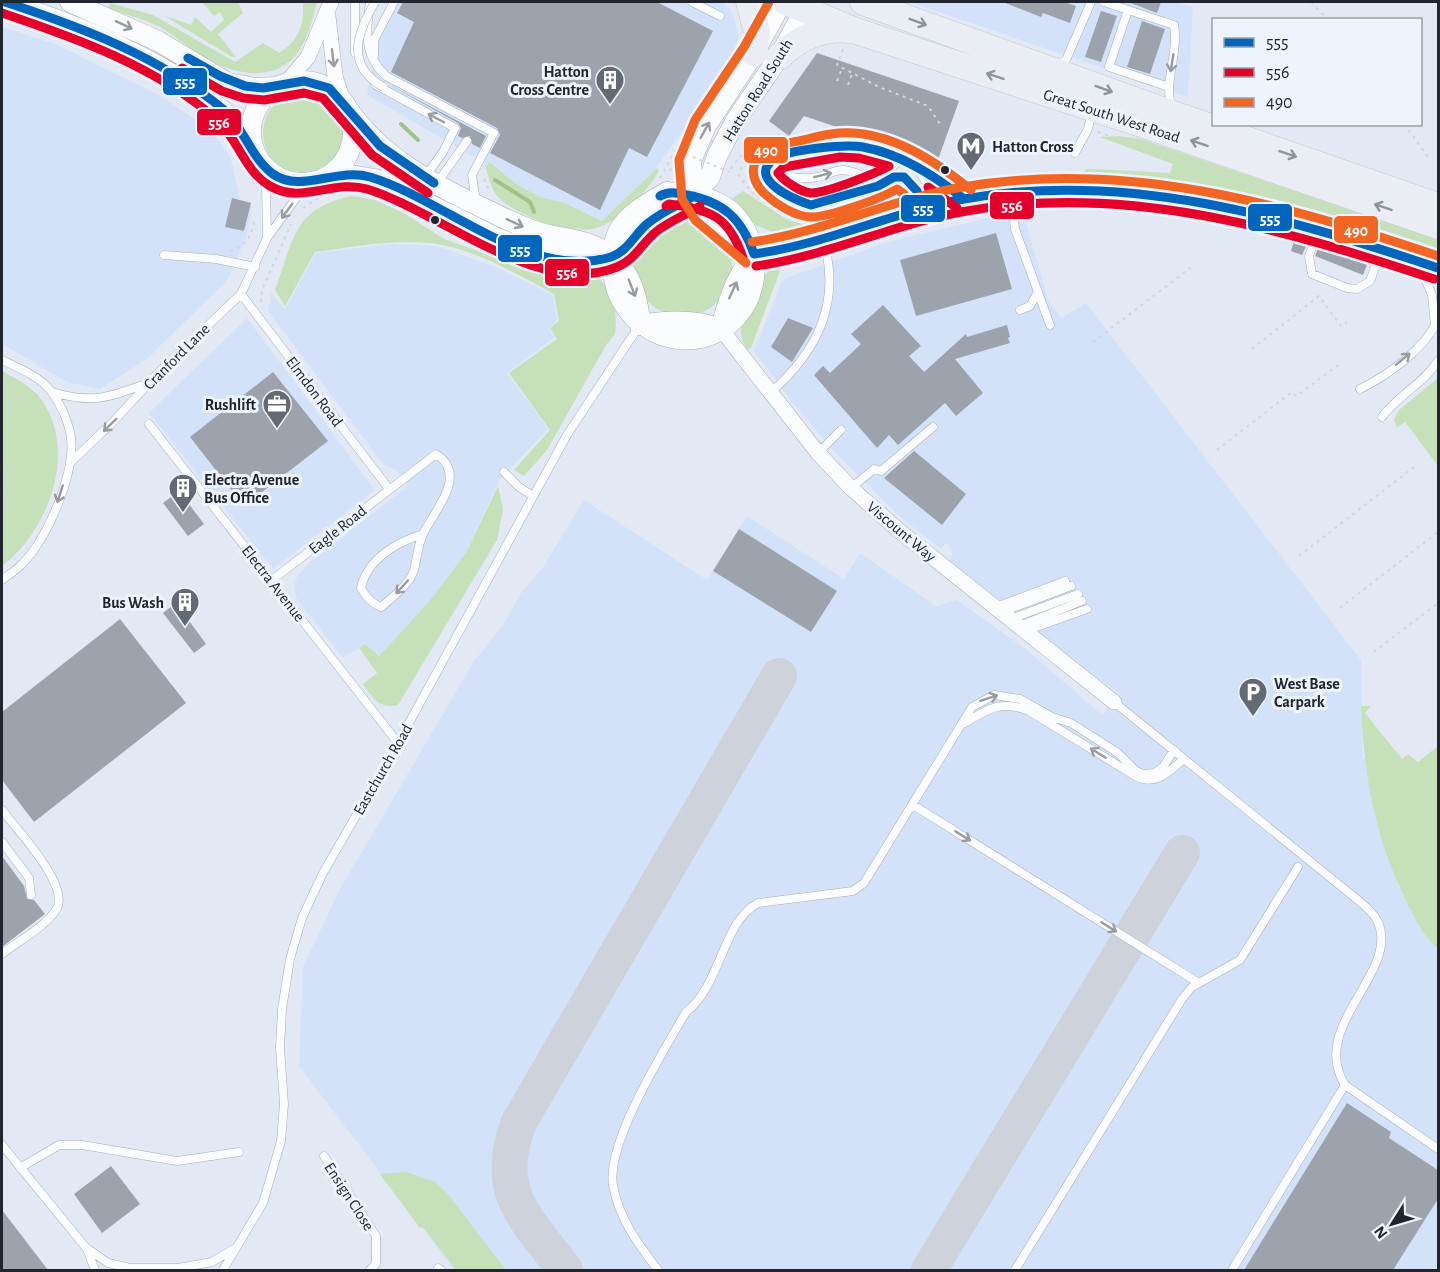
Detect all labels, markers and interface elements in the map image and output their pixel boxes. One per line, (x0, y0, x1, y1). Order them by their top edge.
one-way arrow (908, 17, 927, 28)
legend (1212, 18, 1422, 126)
one-way arrow (114, 20, 132, 32)
text: 555 (1266, 34, 1289, 52)
street label: Hatton Road South (720, 36, 796, 145)
one-way arrow (327, 47, 338, 67)
one-way arrow (1167, 53, 1178, 72)
place label: Hatton Cross Centre (510, 64, 589, 98)
building icon: Hatton Cross Centre (594, 64, 626, 106)
text: 556 (1266, 64, 1290, 82)
line badge: 555 (162, 67, 208, 96)
one-way arrow (986, 70, 1005, 81)
text: 555 (175, 74, 195, 90)
one-way arrow (1094, 85, 1113, 96)
street label: Great South West Road (1041, 86, 1182, 146)
text: 490 (1266, 94, 1293, 112)
line badge: 556 (196, 108, 242, 136)
one-way arrow (428, 112, 446, 123)
text: 556 (208, 115, 230, 131)
one-way arrow (699, 122, 711, 139)
metro station icon: Hatton Cross (955, 130, 987, 172)
line badge: 490 (743, 136, 789, 164)
one-way arrow (1190, 137, 1209, 148)
place label: Hatton Cross (992, 139, 1074, 155)
text: 490 (754, 143, 778, 159)
one-way arrow (1278, 149, 1297, 160)
unlabelled marker (939, 164, 951, 176)
one-way arrow (813, 169, 832, 181)
line badge: 556 (989, 191, 1035, 220)
line badge: 555 (900, 194, 946, 223)
text: 556 (1001, 198, 1023, 214)
text: 555 (913, 201, 933, 217)
one-way arrow (1374, 201, 1393, 212)
one-way arrow (280, 202, 293, 218)
line badge: 555 (1247, 203, 1293, 232)
text: 555 (1260, 211, 1280, 227)
unlabelled marker (429, 214, 441, 226)
line badge: 490 (1333, 215, 1379, 244)
one-way arrow (506, 218, 524, 230)
text: 490 (1344, 223, 1368, 239)
line badge: 555 (497, 234, 543, 263)
text: 555 (510, 242, 530, 258)
line badge: 556 (544, 258, 590, 287)
text: 556 (556, 265, 578, 281)
one-way arrow (627, 278, 638, 297)
one-way arrow (728, 281, 740, 299)
street label: Cranford Lane (141, 321, 213, 393)
one-way arrow (1395, 353, 1411, 366)
street label: Elmdon Road (283, 354, 346, 430)
office icon: Rushlift (261, 388, 293, 430)
place label: Rushlift (205, 397, 257, 413)
one-way arrow (102, 417, 117, 432)
building icon: Electra Avenue Bus Office (167, 472, 199, 514)
place label: Electra Avenue Bus Office (204, 472, 300, 506)
one-way arrow (54, 484, 65, 503)
street label: Viscount Way (863, 499, 939, 566)
street label: Eagle Road (306, 502, 369, 557)
street label: Electra Avenue (239, 542, 308, 625)
one-way arrow (395, 580, 409, 595)
building icon: Bus Wash (169, 586, 201, 628)
place label: Bus Wash (102, 595, 164, 611)
parking icon: West Base Carpark (1237, 676, 1269, 718)
place label: West Base Carpark (1274, 676, 1340, 710)
one-way arrow (979, 692, 998, 703)
street label: Eastchurch Road (350, 721, 415, 818)
one-way arrow (1090, 747, 1107, 759)
one-way arrow (954, 831, 971, 843)
one-way arrow (1100, 922, 1117, 934)
street label: Ensign Close (321, 1160, 377, 1233)
north arrow (1362, 1194, 1422, 1254)
text: N (1371, 1223, 1391, 1242)

